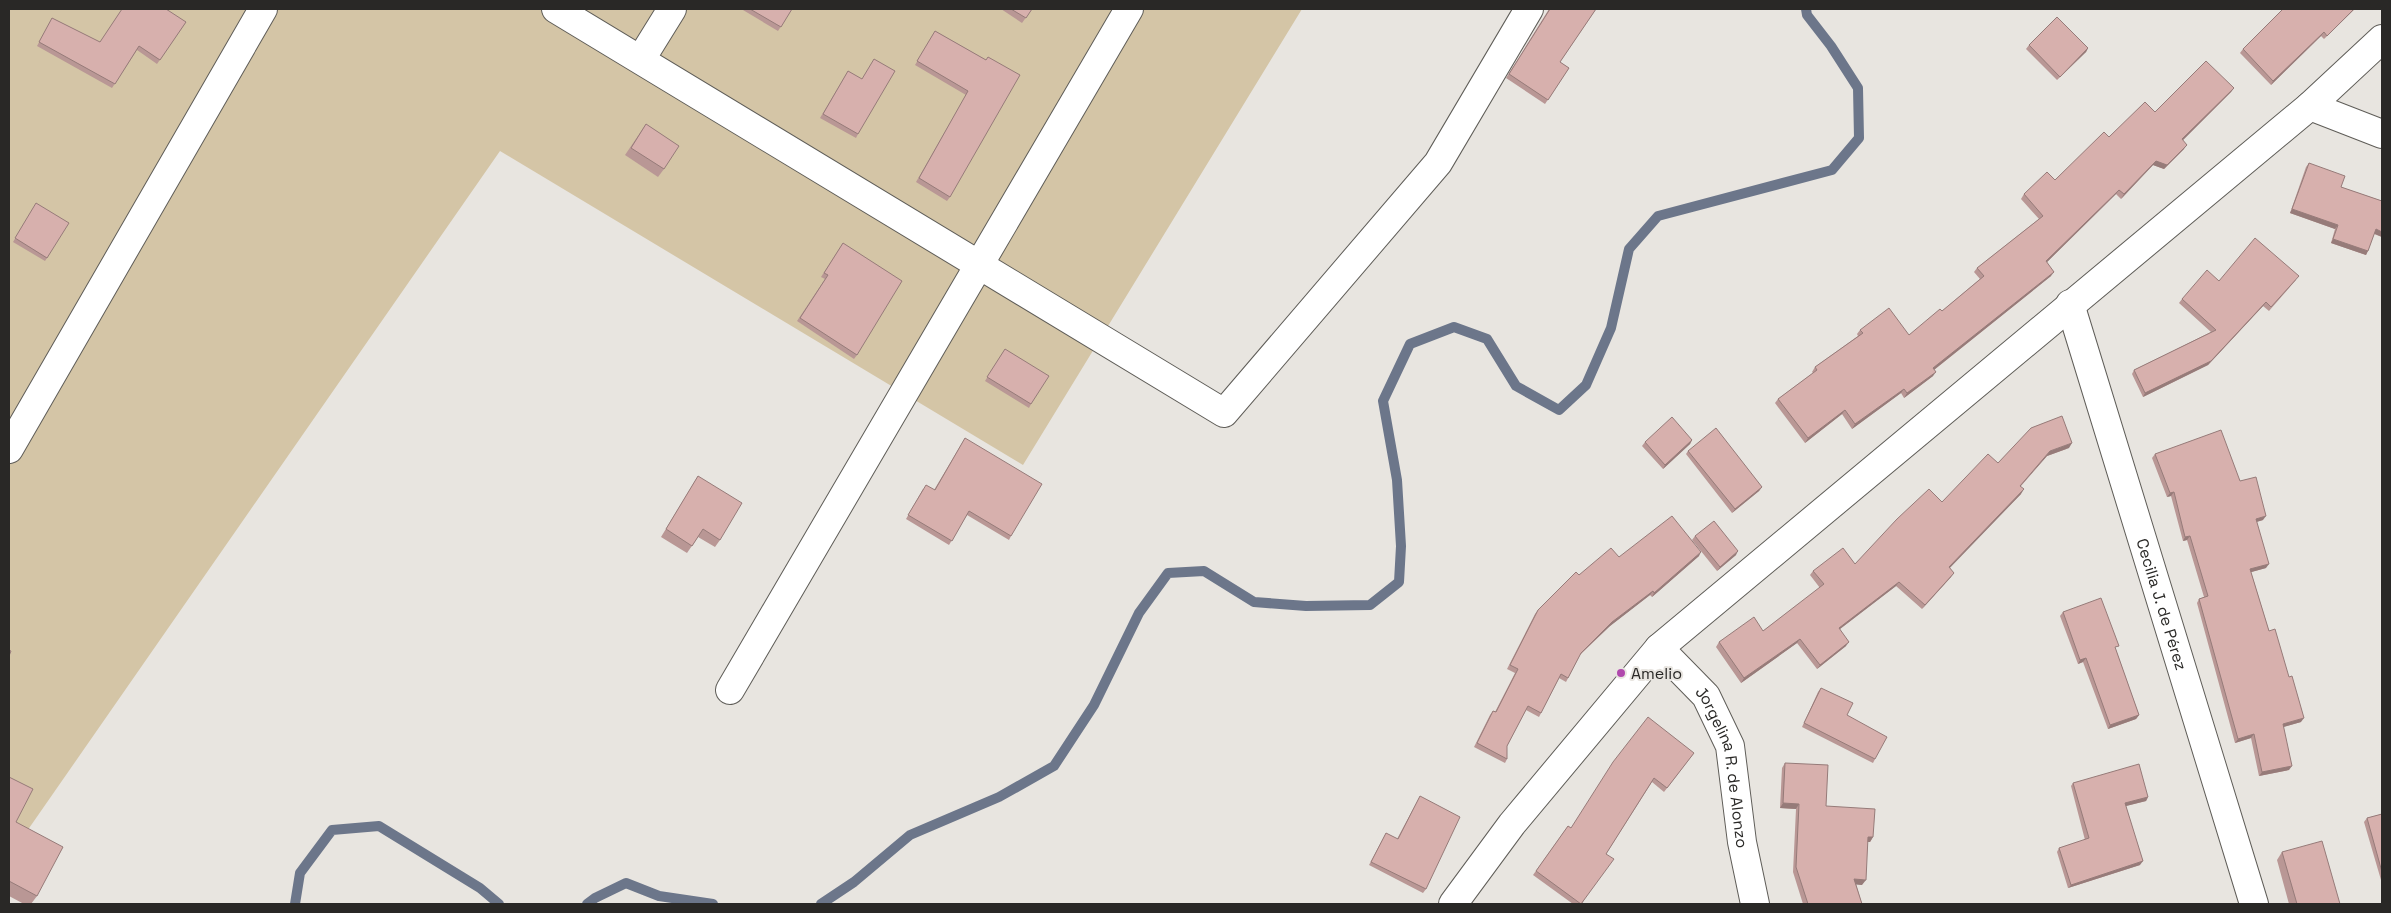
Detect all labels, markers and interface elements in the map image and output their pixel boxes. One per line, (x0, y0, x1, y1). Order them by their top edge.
street label: Cecilia J. de Pérez (2131, 536, 2192, 673)
place label: Amelio (1631, 663, 1682, 684)
marker: Amelio (1615, 667, 1627, 679)
street label: Jorgelina R. de Alonzo (1691, 682, 1753, 850)

